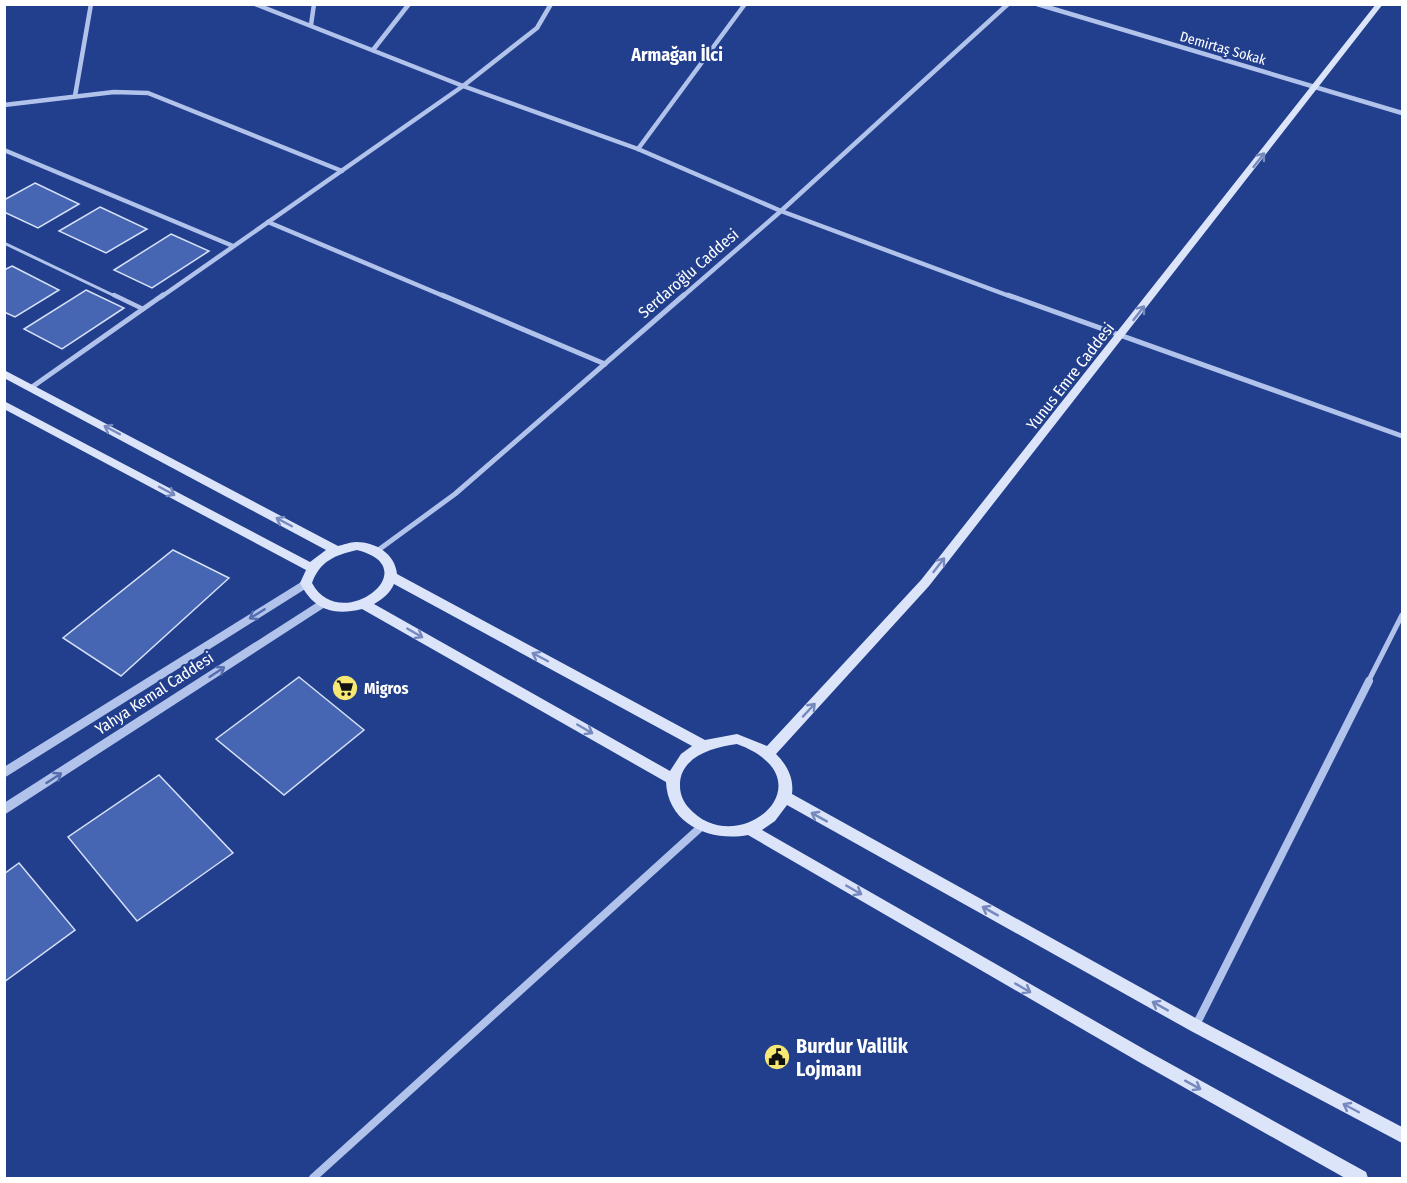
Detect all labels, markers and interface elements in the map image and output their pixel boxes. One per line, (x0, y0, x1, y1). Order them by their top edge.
street label: Demirtaş Sokak (1178, 28, 1268, 69)
district label: Armağan İlci (630, 44, 723, 66)
one-way arrow (1252, 152, 1265, 168)
street label: Serdaroğlu Caddesi (634, 225, 742, 322)
one-way arrow (1132, 305, 1145, 321)
street label: Yunus Emre Caddesi (1023, 319, 1118, 434)
one-way arrow (104, 424, 121, 436)
one-way arrow (158, 486, 176, 497)
one-way arrow (276, 516, 293, 528)
one-way arrow (933, 557, 946, 573)
one-way arrow (249, 609, 266, 621)
one-way arrow (406, 627, 423, 639)
street label: Yahya Kemal Caddesi (92, 648, 217, 739)
one-way arrow (532, 651, 549, 663)
one-way arrow (208, 666, 225, 678)
supermarket icon: Migros (330, 673, 360, 703)
place label: Migros (364, 679, 409, 698)
one-way arrow (802, 702, 816, 717)
one-way arrow (575, 724, 593, 735)
one-way arrow (45, 772, 61, 784)
one-way arrow (811, 811, 829, 822)
one-way arrow (845, 885, 863, 896)
one-way arrow (982, 905, 999, 917)
one-way arrow (1014, 982, 1031, 994)
one-way arrow (1152, 1000, 1170, 1011)
place label: Burdur Valilik Lojmanı (796, 1034, 909, 1081)
public building icon: Burdur Valilik Lojmanı (762, 1042, 792, 1072)
one-way arrow (1184, 1079, 1201, 1091)
one-way arrow (1343, 1102, 1360, 1114)

